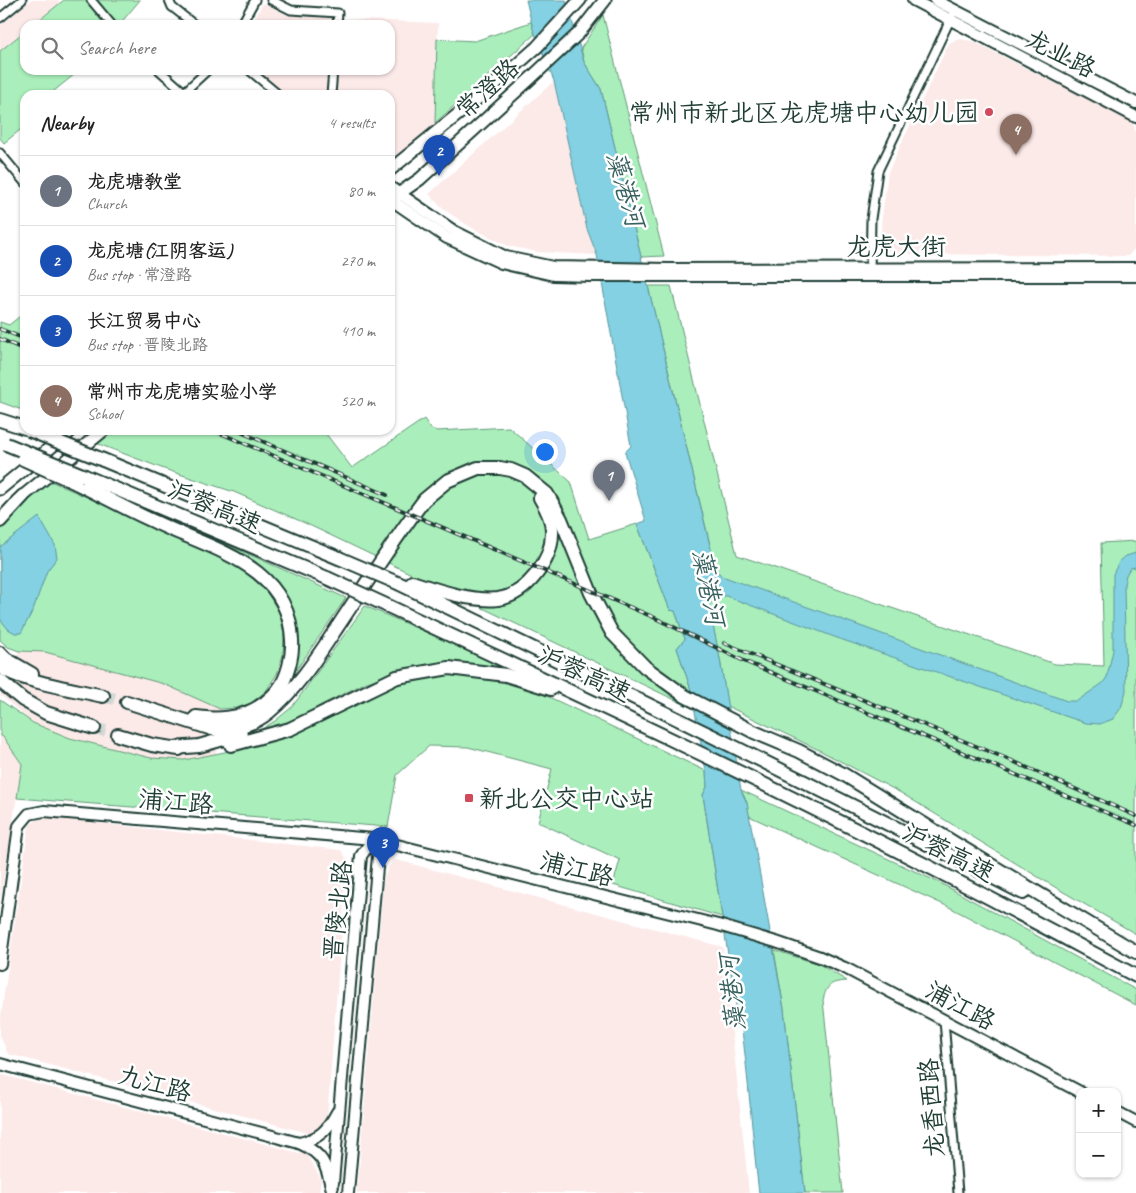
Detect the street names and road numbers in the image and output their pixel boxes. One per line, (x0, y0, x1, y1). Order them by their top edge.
street label: 龙业路 (1020, 23, 1101, 85)
street label: 常澄路 (449, 52, 526, 126)
street label: 龙虎大街 (846, 231, 946, 263)
street label: 沪蓉高速 (162, 473, 267, 541)
street label: 沪蓉高速 (532, 638, 637, 710)
street label: 浦江路 (137, 783, 215, 821)
street label: 沪蓉高速 (897, 816, 1000, 890)
street label: 浦江路 (536, 844, 617, 894)
street label: 晋陵北路 (317, 859, 359, 962)
street label: 浦江路 (920, 974, 1001, 1038)
street label: 龙香西路 (913, 1057, 951, 1159)
street label: 九江路 (114, 1059, 195, 1109)

